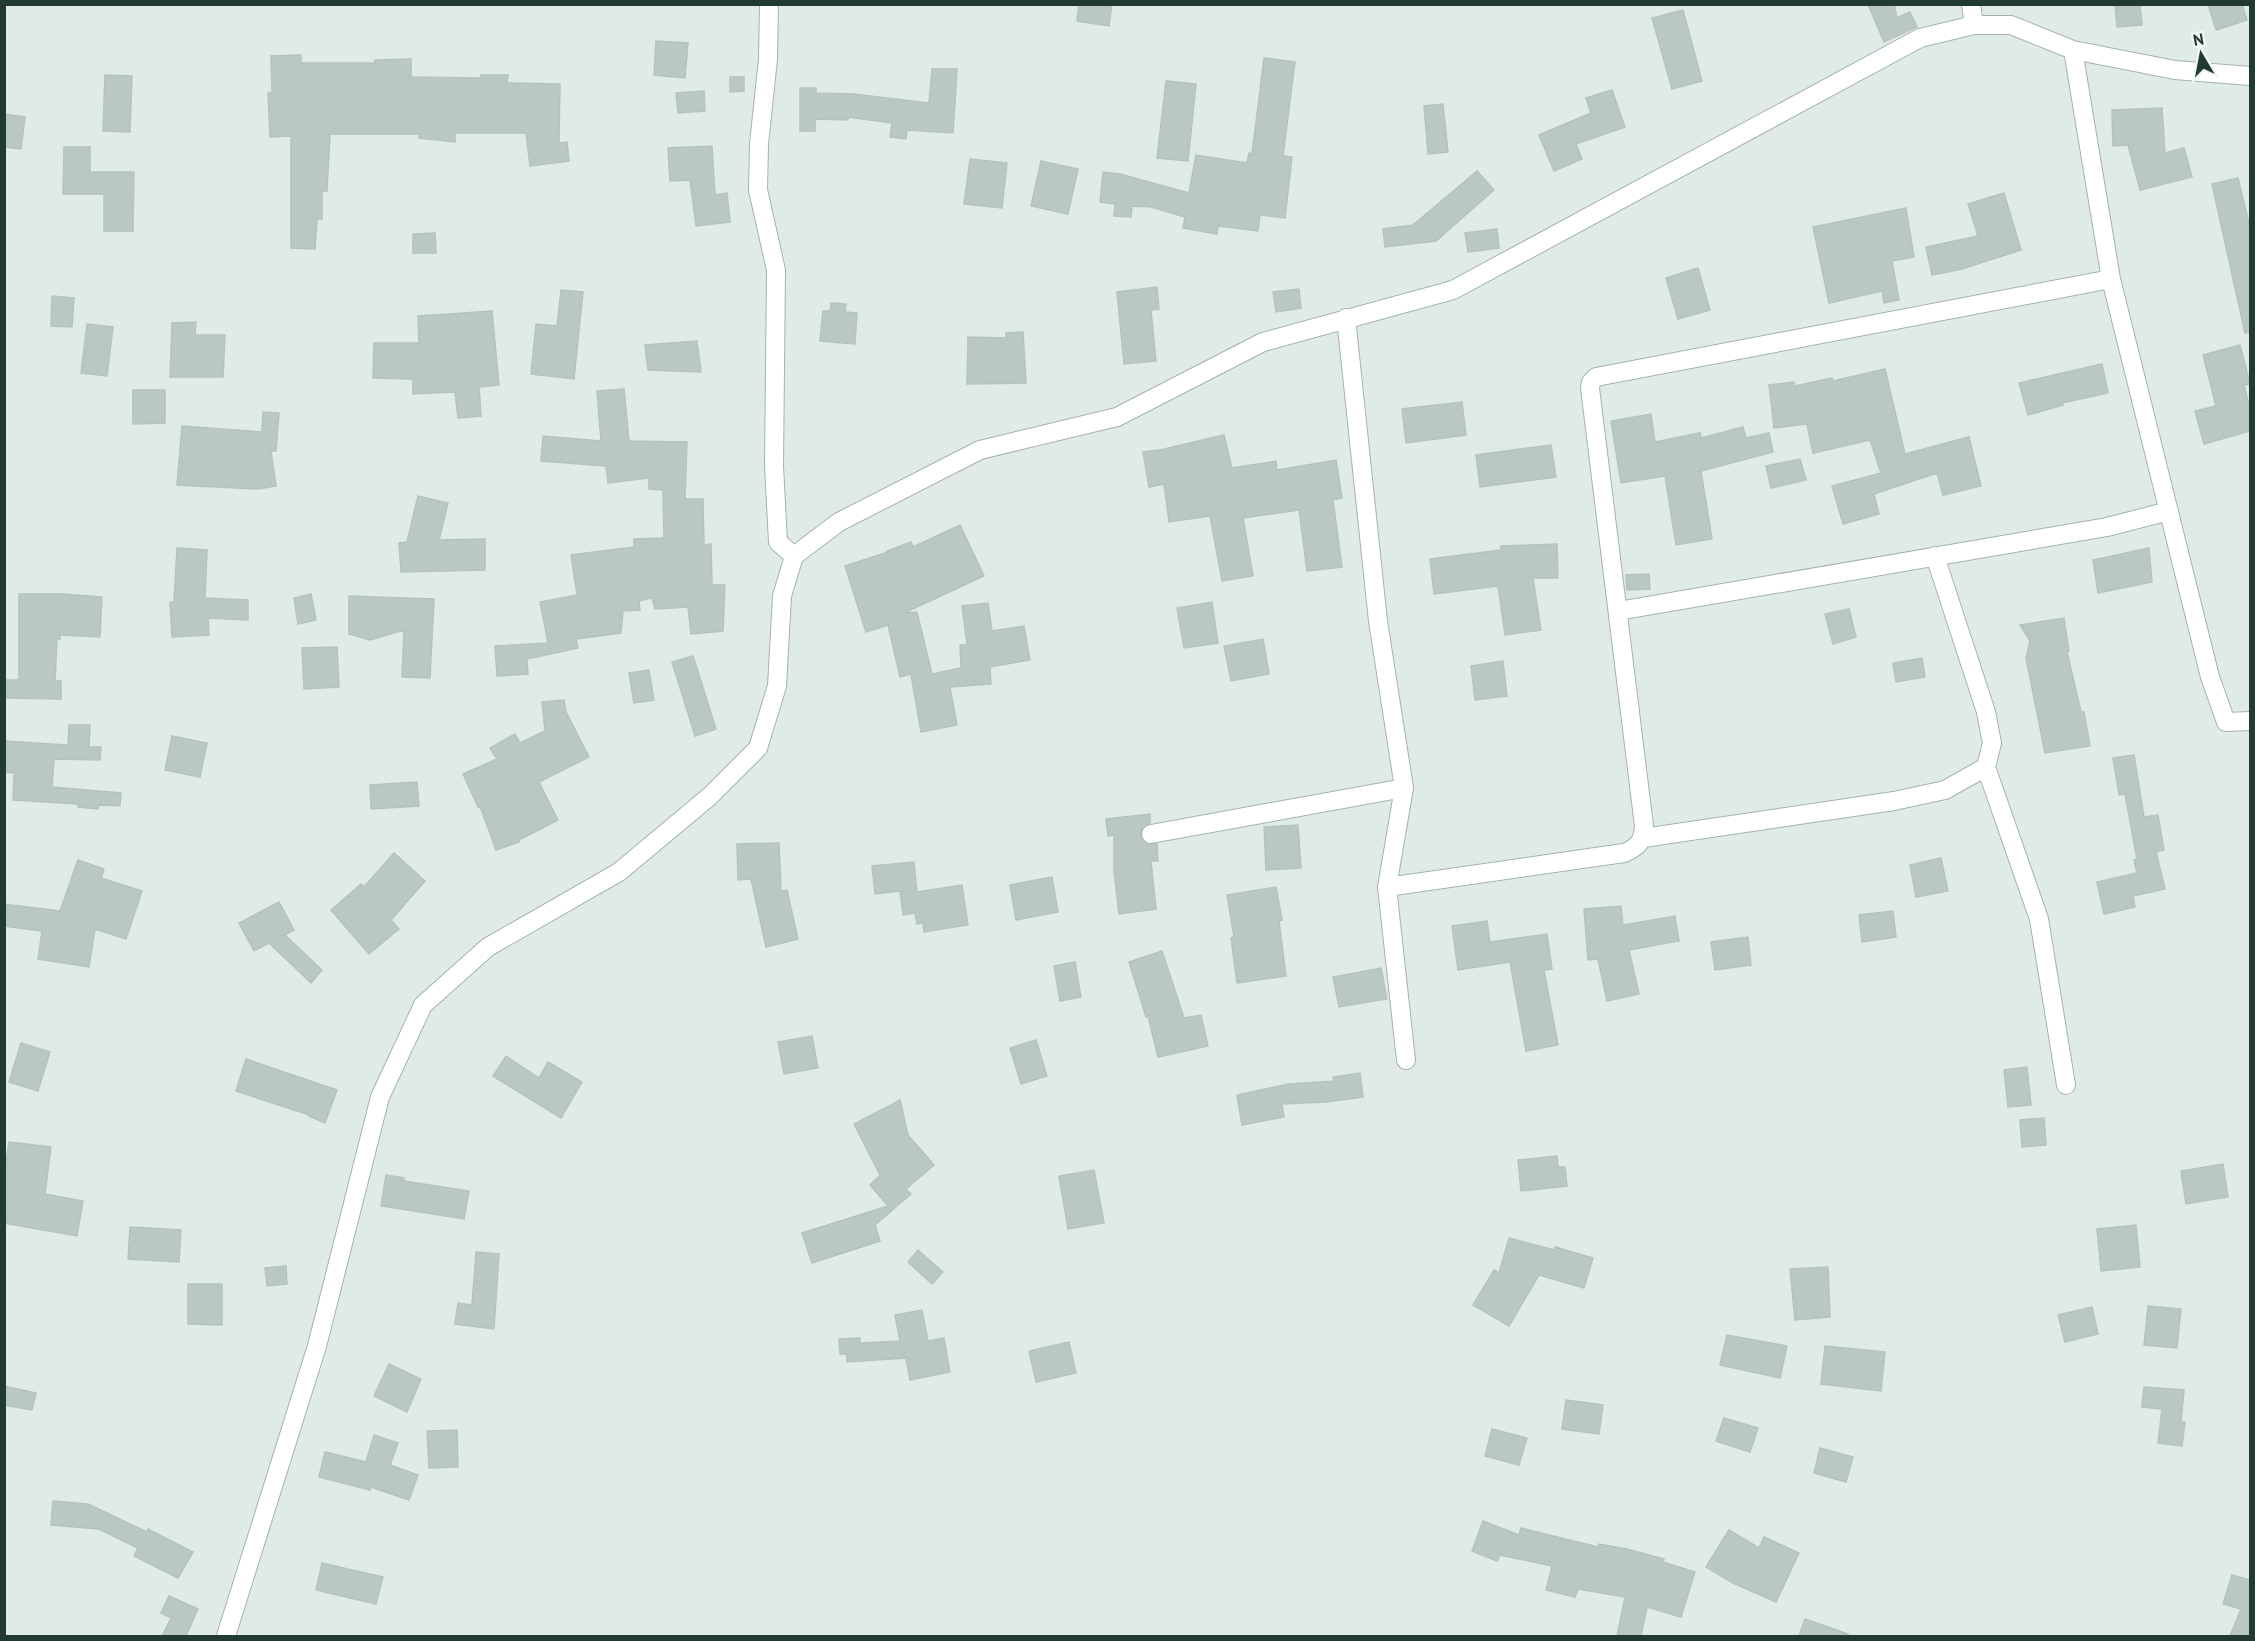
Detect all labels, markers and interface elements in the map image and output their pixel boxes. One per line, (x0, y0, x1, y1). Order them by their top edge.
north arrow (2171, 24, 2231, 84)
text: N (2191, 28, 2205, 50)

